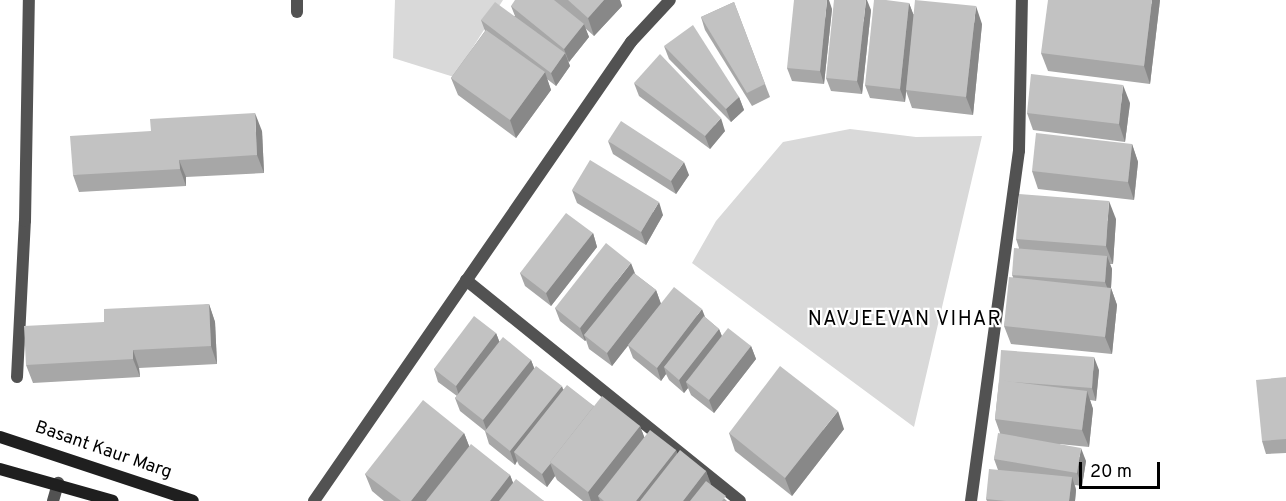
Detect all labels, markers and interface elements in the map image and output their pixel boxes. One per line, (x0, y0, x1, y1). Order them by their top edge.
district label: NAVJEEVAN VIHAR (807, 308, 1003, 332)
street label: Basant Kaur Marg (32, 417, 174, 485)
scale bar (1082, 450, 1163, 488)
text: 20 m (1090, 461, 1132, 484)

